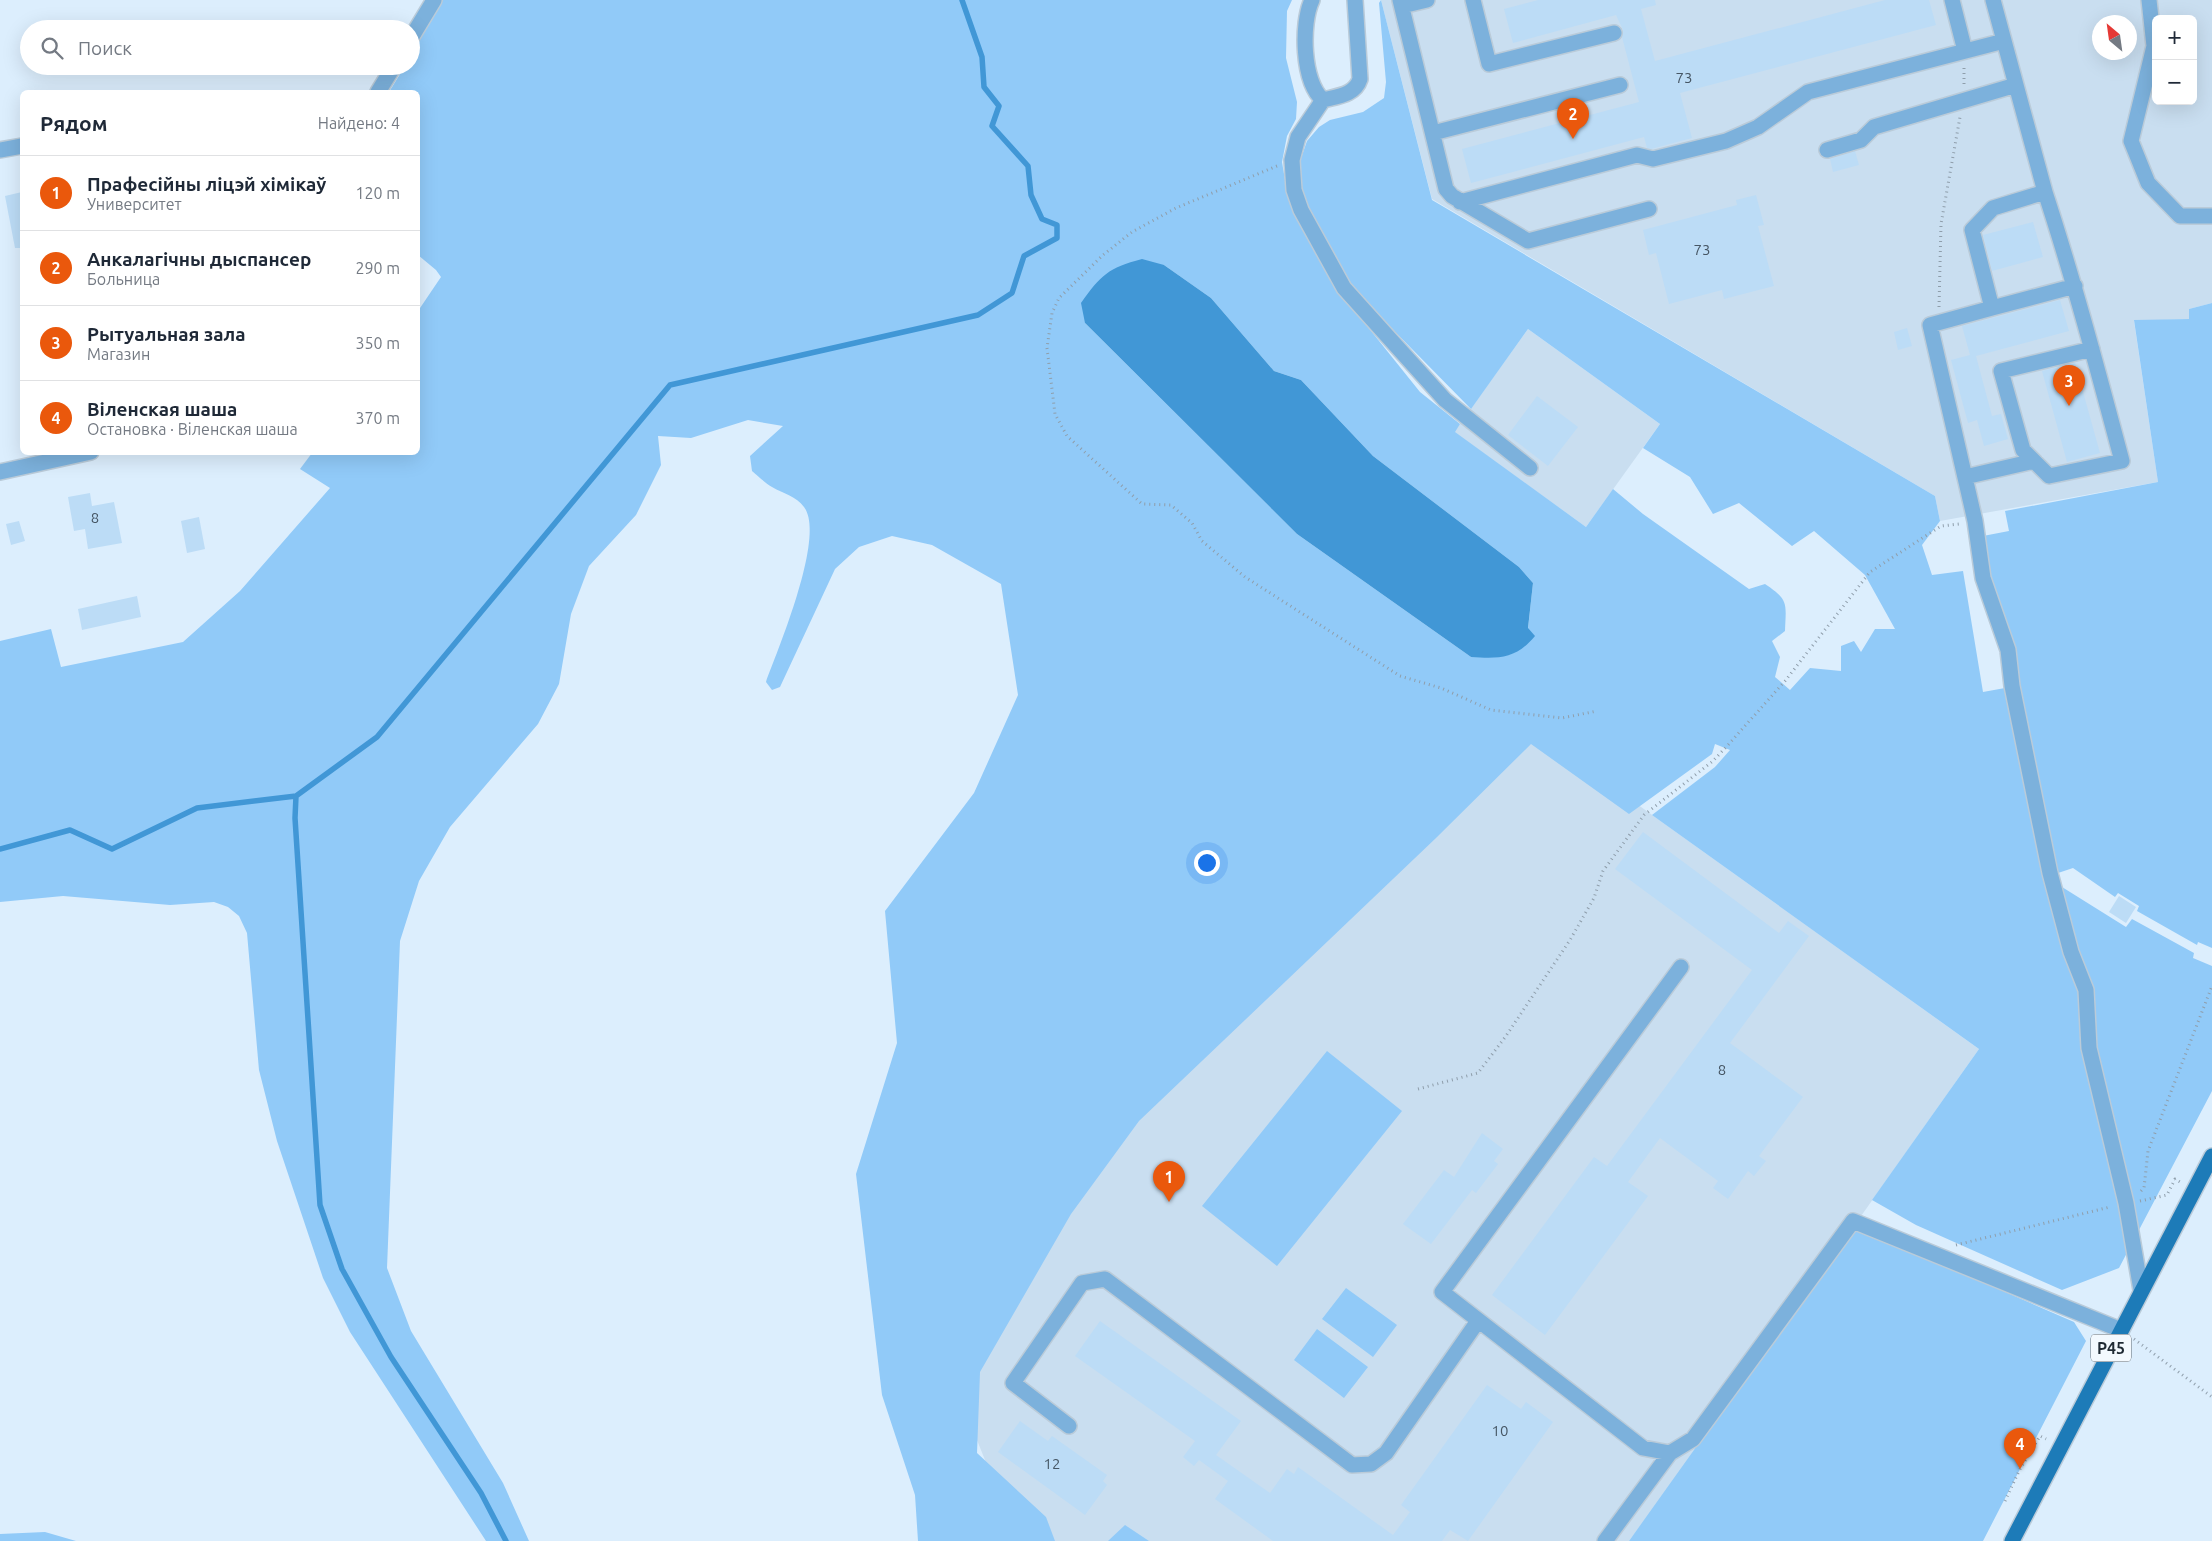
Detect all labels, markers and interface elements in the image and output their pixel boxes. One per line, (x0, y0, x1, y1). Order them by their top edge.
north arrow (2092, 15, 2137, 60)
map controls (2152, 15, 2197, 105)
button: + (2152, 15, 2197, 60)
search box (20, 20, 420, 75)
icon: search (38, 34, 66, 62)
text: Поиск (78, 37, 132, 59)
button: − (2152, 60, 2197, 105)
house number: 73 (1676, 69, 1692, 86)
pin: 2 (1557, 98, 1589, 139)
text: Рядом (40, 111, 108, 135)
text: Найдено: 4 (318, 114, 400, 132)
text: Прафесійны ліцэй хімікаў (87, 173, 326, 195)
text: 1 (51, 184, 61, 202)
text: 120 m (355, 184, 400, 202)
text: Университет (87, 195, 182, 213)
house number: 73 (1694, 241, 1710, 258)
text: Анкалагічны дыспансер (87, 248, 311, 270)
text: 2 (51, 259, 61, 277)
text: 290 m (355, 259, 400, 277)
text: Больница (87, 270, 160, 288)
text: Рытуальная зала (87, 323, 246, 345)
text: 3 (51, 334, 61, 352)
text: 350 m (355, 334, 400, 352)
text: Магазин (87, 345, 150, 363)
pin: 3 (2053, 365, 2085, 406)
text: Віленская шаша (87, 398, 237, 420)
text: 4 (51, 409, 61, 427)
text: 370 m (355, 409, 400, 427)
text: Остановка · Віленская шаша (87, 420, 298, 438)
house number: 8 (91, 509, 99, 526)
your location (1194, 850, 1220, 876)
house number: 8 (1718, 1061, 1726, 1078)
pin: 1 (1153, 1161, 1185, 1202)
road number: Р45 (2091, 1335, 2131, 1362)
house number: 10 (1492, 1422, 1508, 1439)
pin: 4 (2004, 1428, 2036, 1469)
house number: 12 (1044, 1455, 1060, 1472)

